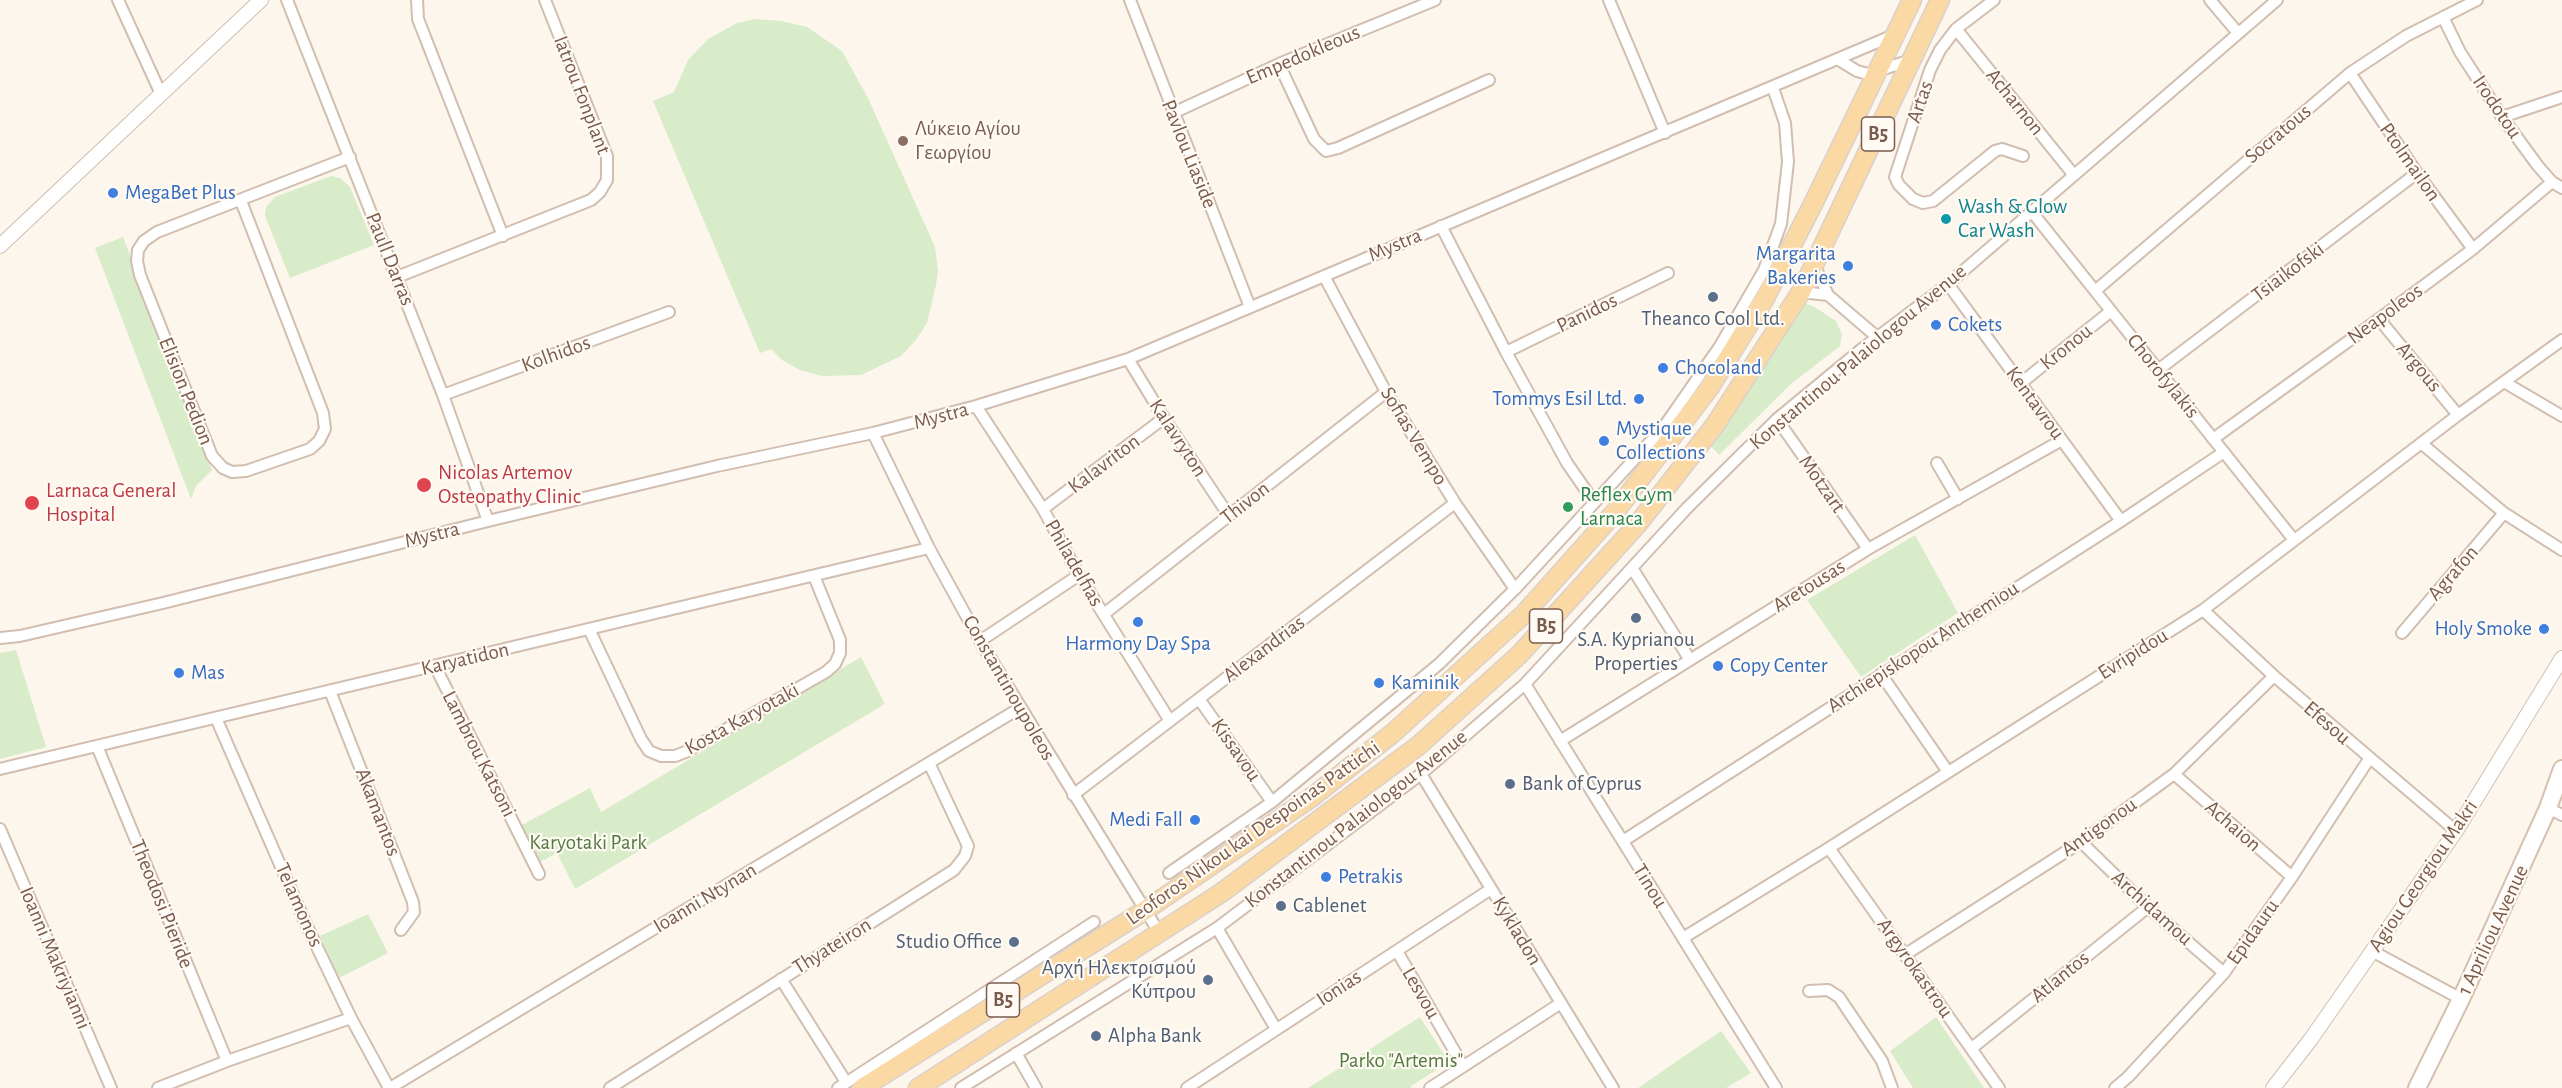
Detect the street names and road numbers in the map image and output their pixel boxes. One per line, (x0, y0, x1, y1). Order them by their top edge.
street label: Empedokleous (1242, 20, 1364, 90)
street label: Iatrou Fonplant (548, 32, 616, 158)
street label: Acharnon (1980, 63, 2050, 141)
street label: Irodotou (2467, 70, 2527, 144)
street label: Artas (1901, 78, 1939, 126)
street label: Pavlou Liaside (1156, 96, 1222, 212)
street label: Socratous (2240, 99, 2316, 169)
road number: B5 (1862, 117, 1894, 151)
street label: Ptolmailon (2374, 118, 2446, 206)
street label: Paull Darras (360, 209, 420, 309)
street label: Mystra (1364, 222, 1426, 268)
street label: Tsiaikofski (2247, 237, 2329, 307)
street label: Konstantinou Palaiologou Avenue (1744, 259, 1972, 455)
street label: Neapoleos (2342, 278, 2428, 350)
street label: Panidos (1552, 287, 1622, 339)
street label: Kronou (2035, 318, 2097, 376)
street label: Chorofylakis (2121, 329, 2205, 423)
street label: Kolhidos (518, 330, 594, 378)
street label: Elision Pedion (153, 333, 219, 449)
street label: Argous (2391, 337, 2447, 397)
street label: Kentavrou (2000, 361, 2070, 445)
street label: Sofias Vempo (1375, 382, 1453, 490)
street label: Kalavryton (1144, 394, 1212, 482)
street label: Mystra (911, 397, 971, 435)
street label: Kalavriton (1063, 429, 1145, 499)
street label: Motzart (1793, 450, 1851, 518)
street label: Thivon (1215, 476, 1275, 530)
street label: Philadelfias (1039, 515, 1109, 611)
street label: Mystra (402, 516, 462, 554)
street label: Agrafon (2422, 540, 2484, 606)
street label: Aretousas (1768, 554, 1850, 618)
street label: Archiepiskopou Anthemiou (1822, 576, 2024, 718)
road number: B5 (1530, 609, 1562, 643)
street label: Alexandrias (1218, 610, 1310, 688)
street label: Constantinoupoleos (957, 611, 1061, 765)
street label: Evripidou (2093, 623, 2173, 685)
street label: Karyatidon (418, 637, 512, 681)
street label: Kosta Karyotaki (680, 677, 804, 761)
street label: Lambrou Katsoni (436, 687, 522, 821)
street label: Efesou (2298, 696, 2356, 750)
street label: Kissavou (1205, 714, 1267, 786)
street label: Konstantinou Palaiologou Avenue (1240, 724, 1472, 914)
street label: Leoforos Nikou kai Despoinas Pattichi (1121, 735, 1385, 931)
street label: Akamantos (350, 764, 406, 860)
street label: Antigonou (2056, 792, 2142, 862)
street label: Achaion (2200, 795, 2266, 857)
street label: Agiou Georgiou Makri (2363, 795, 2483, 957)
street label: Theodosi Pieride (125, 836, 199, 972)
street label: Ioanni Ntynan (649, 857, 761, 939)
street label: Telamonos (269, 859, 329, 951)
street label: Tinou (1627, 859, 1673, 913)
street label: 1 Apriliou Avenue (2452, 861, 2534, 999)
street label: Archidamou (2106, 865, 2198, 951)
street label: Ioanni Makriyianni (14, 883, 96, 1033)
street label: Kykladon (1487, 892, 1547, 970)
street label: Epidauru (2221, 894, 2285, 970)
street label: Thyateiron (788, 912, 876, 980)
street label: Argyrokastrou (1871, 913, 1959, 1023)
street label: Atlantos (2025, 946, 2095, 1008)
street label: Lesvou (1396, 963, 1446, 1023)
street label: Ionias (1312, 964, 1366, 1012)
road number: B5 (986, 983, 1020, 1017)

